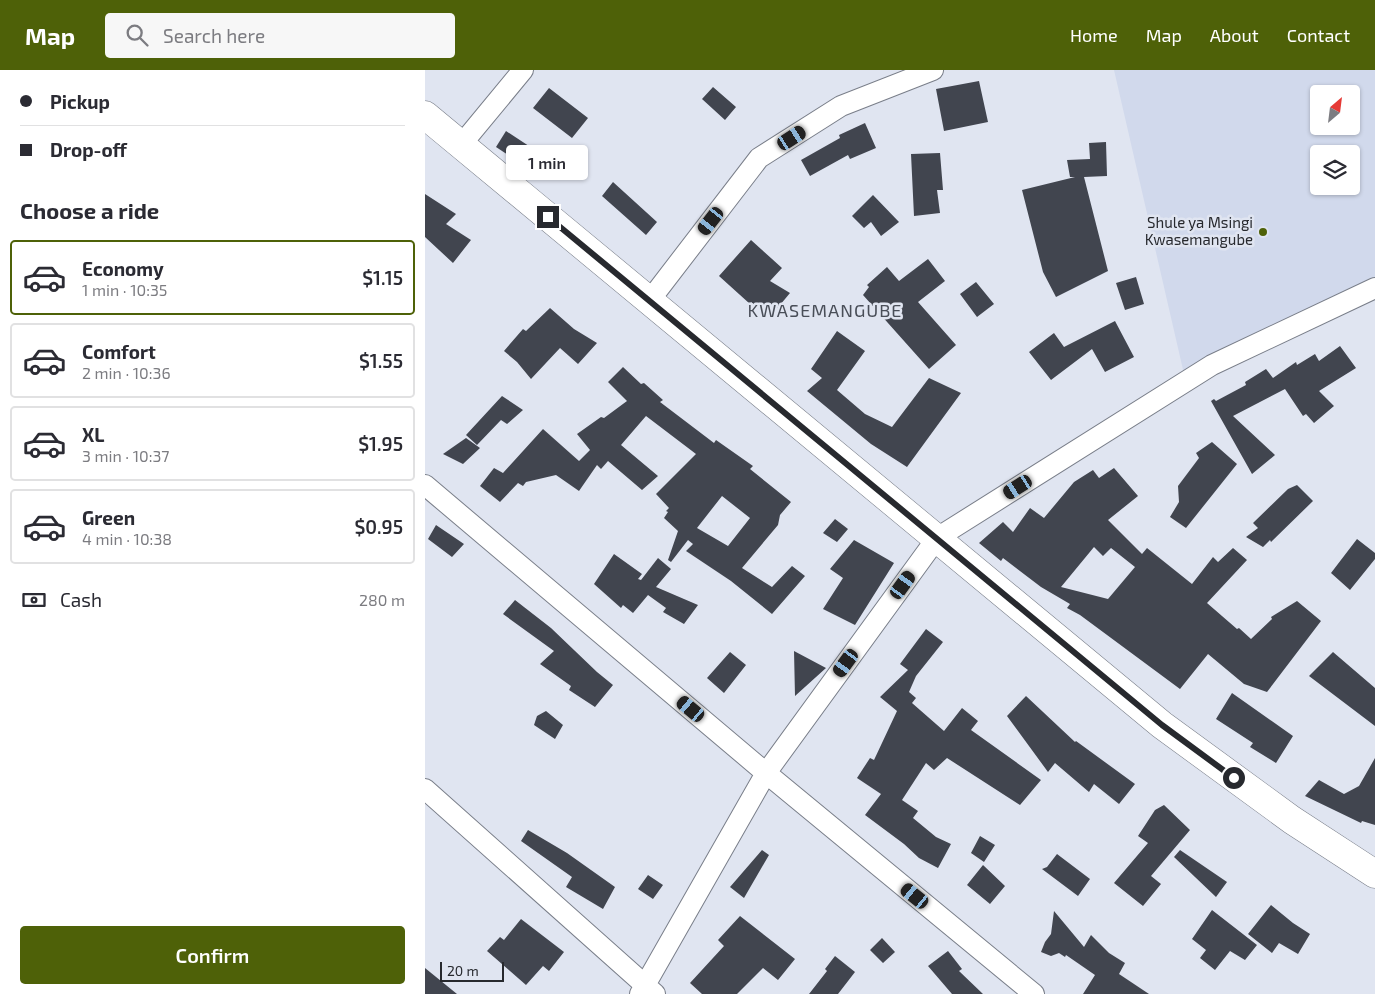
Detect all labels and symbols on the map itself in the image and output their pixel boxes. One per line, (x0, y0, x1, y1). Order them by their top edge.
north arrow (1310, 85, 1360, 135)
car (775, 124, 808, 152)
callout: 1 min (507, 144, 589, 180)
car (695, 205, 726, 237)
route end (537, 206, 559, 228)
place label: Shule ya Msingi Kwasemangube (1145, 213, 1253, 248)
marker: Shule ya Msingi Kwasemangube (1257, 226, 1269, 238)
district label: KWASEMANGUBE (748, 299, 902, 321)
car (1001, 473, 1034, 501)
car (888, 568, 917, 602)
car (831, 646, 860, 680)
car (674, 694, 707, 724)
route start (1223, 767, 1245, 789)
car (898, 881, 931, 911)
scale bar (440, 959, 504, 982)

